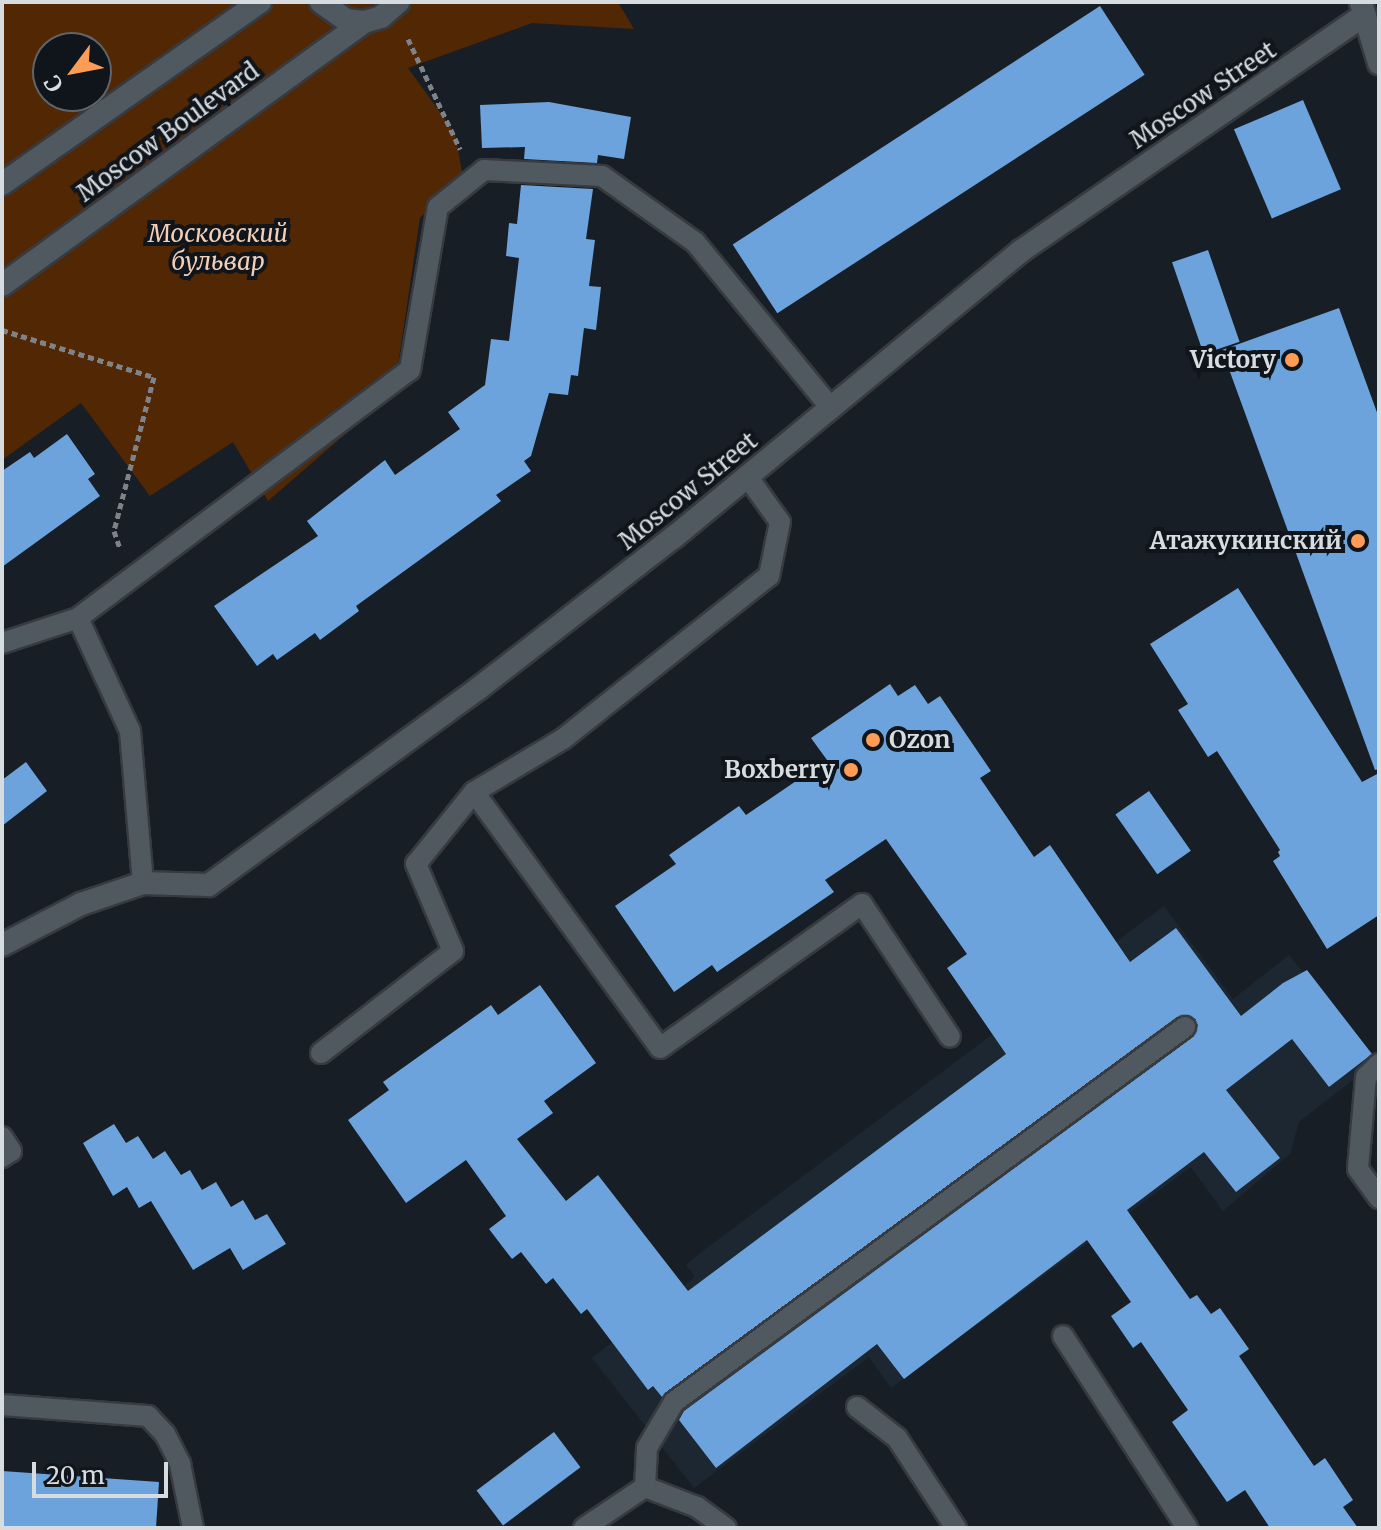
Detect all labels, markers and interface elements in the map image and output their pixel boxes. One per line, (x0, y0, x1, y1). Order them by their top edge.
north arrow (32, 32, 112, 112)
street label: Moscow Street (1125, 36, 1281, 154)
street label: Moscow Boulevard (71, 56, 265, 208)
text: С (38, 70, 69, 97)
park label: Московский бульвар (148, 220, 288, 276)
place label: Victory (1190, 346, 1276, 374)
marker: Victory (1283, 351, 1301, 369)
street label: Moscow Street (613, 426, 763, 556)
place label: Атажукинский (1150, 527, 1342, 555)
marker: Атажукинский (1349, 532, 1367, 550)
place label: Ozon (889, 726, 950, 754)
marker: Ozon (864, 731, 882, 749)
place label: Boxberry (724, 756, 835, 784)
marker: Boxberry (842, 761, 860, 779)
scale bar (36, 1446, 172, 1496)
text: 20 m (46, 1460, 105, 1491)

